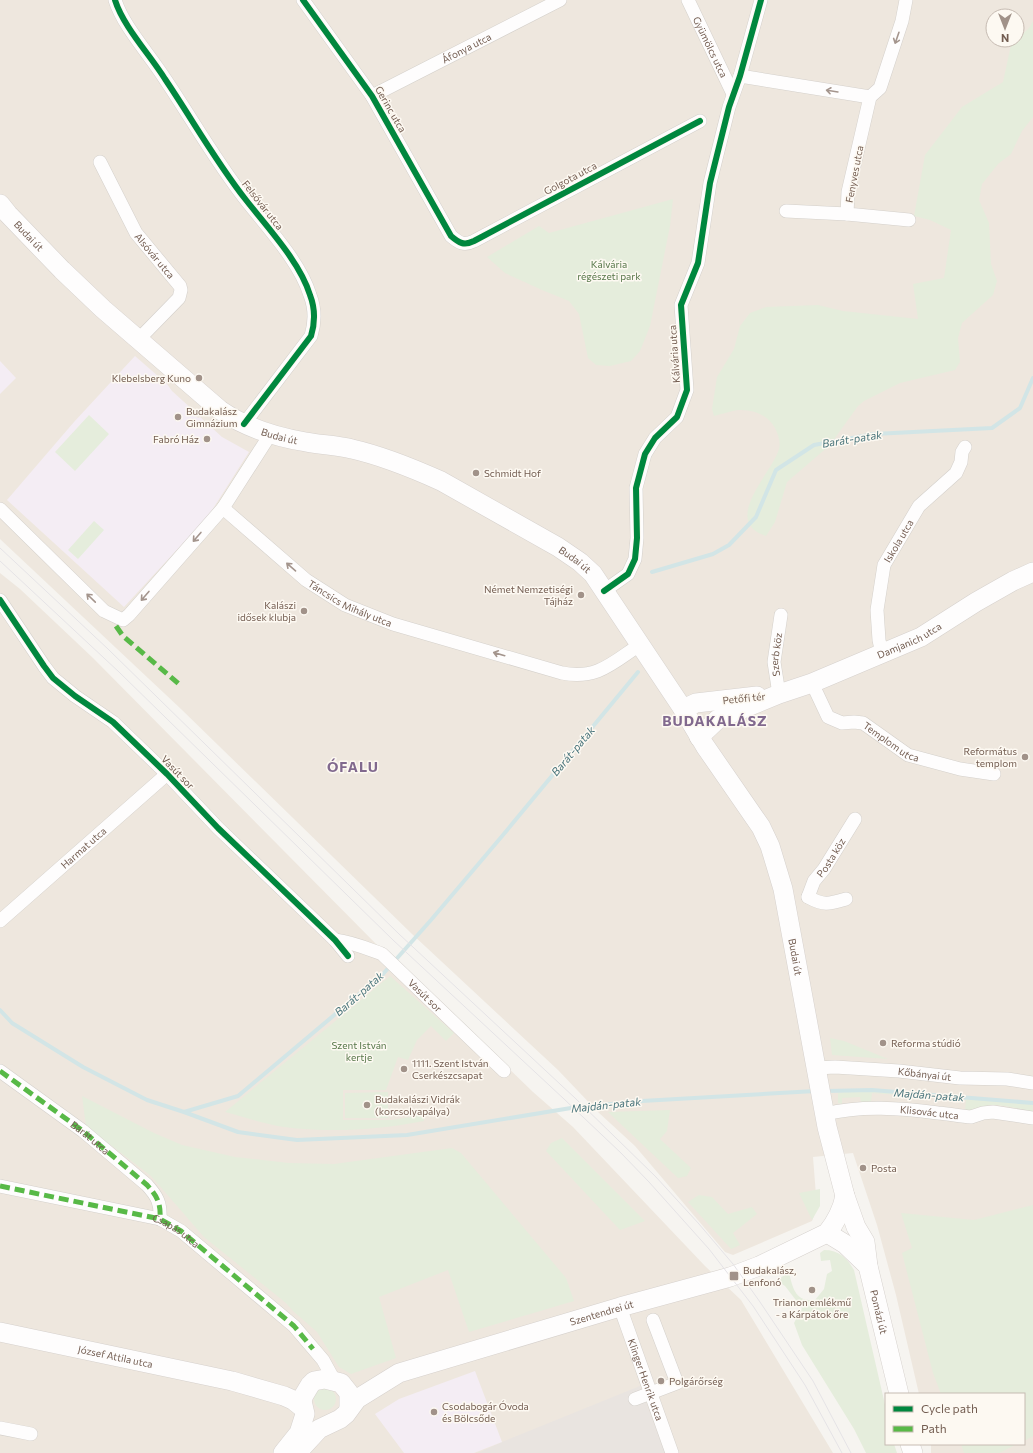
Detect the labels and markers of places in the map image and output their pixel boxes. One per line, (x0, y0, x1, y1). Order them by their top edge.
place label: Klebelsberg Kuno (112, 372, 191, 384)
marker: Klebelsberg Kuno (194, 373, 204, 383)
place label: Budakalász Gimnázium (186, 405, 237, 429)
marker: Budakalász Gimnázium (173, 412, 183, 422)
place label: Fabró Ház (153, 433, 199, 445)
marker: Fabró Ház (202, 434, 212, 444)
place label: Schmidt Hof (484, 467, 541, 479)
marker: Schmidt Hof (471, 468, 481, 478)
place label: Német Nemzetiségi Tájház (484, 583, 573, 607)
marker: Német Nemzetiségi Tájház (576, 590, 586, 600)
place label: Kalászi idősek klubja (237, 599, 296, 623)
marker: Kalászi idősek klubja (299, 606, 309, 616)
place label: Református templom (964, 745, 1017, 769)
marker: Református templom (1020, 752, 1030, 762)
place label: Reforma stúdió (891, 1037, 961, 1049)
marker: Reforma stúdió (878, 1038, 888, 1048)
place label: 1111. Szent István Cserkészcsapat (412, 1057, 489, 1081)
marker: 1111. Szent István Cserkészcsapat (399, 1064, 409, 1074)
place label: Budakalászi Vidrák (korcsolyapálya) (375, 1093, 461, 1117)
marker: Budakalászi Vidrák (korcsolyapálya) (362, 1100, 372, 1110)
place label: Posta (871, 1162, 897, 1174)
marker: Posta (858, 1163, 868, 1173)
place label: Budakalász, Lenfonó (743, 1264, 796, 1288)
marker: Budakalász, Lenfonó (728, 1270, 740, 1282)
marker: Trianon emlékmű - a Kárpátok őre (807, 1285, 817, 1295)
place label: Trianon emlékmű - a Kárpátok őre (773, 1296, 852, 1320)
place label: Polgárőrség (669, 1375, 724, 1387)
marker: Polgárőrség (656, 1376, 666, 1386)
place label: Csodabogár Óvoda és Bölcsőde (442, 1400, 529, 1424)
marker: Csodabogár Óvoda és Bölcsőde (429, 1407, 439, 1417)

